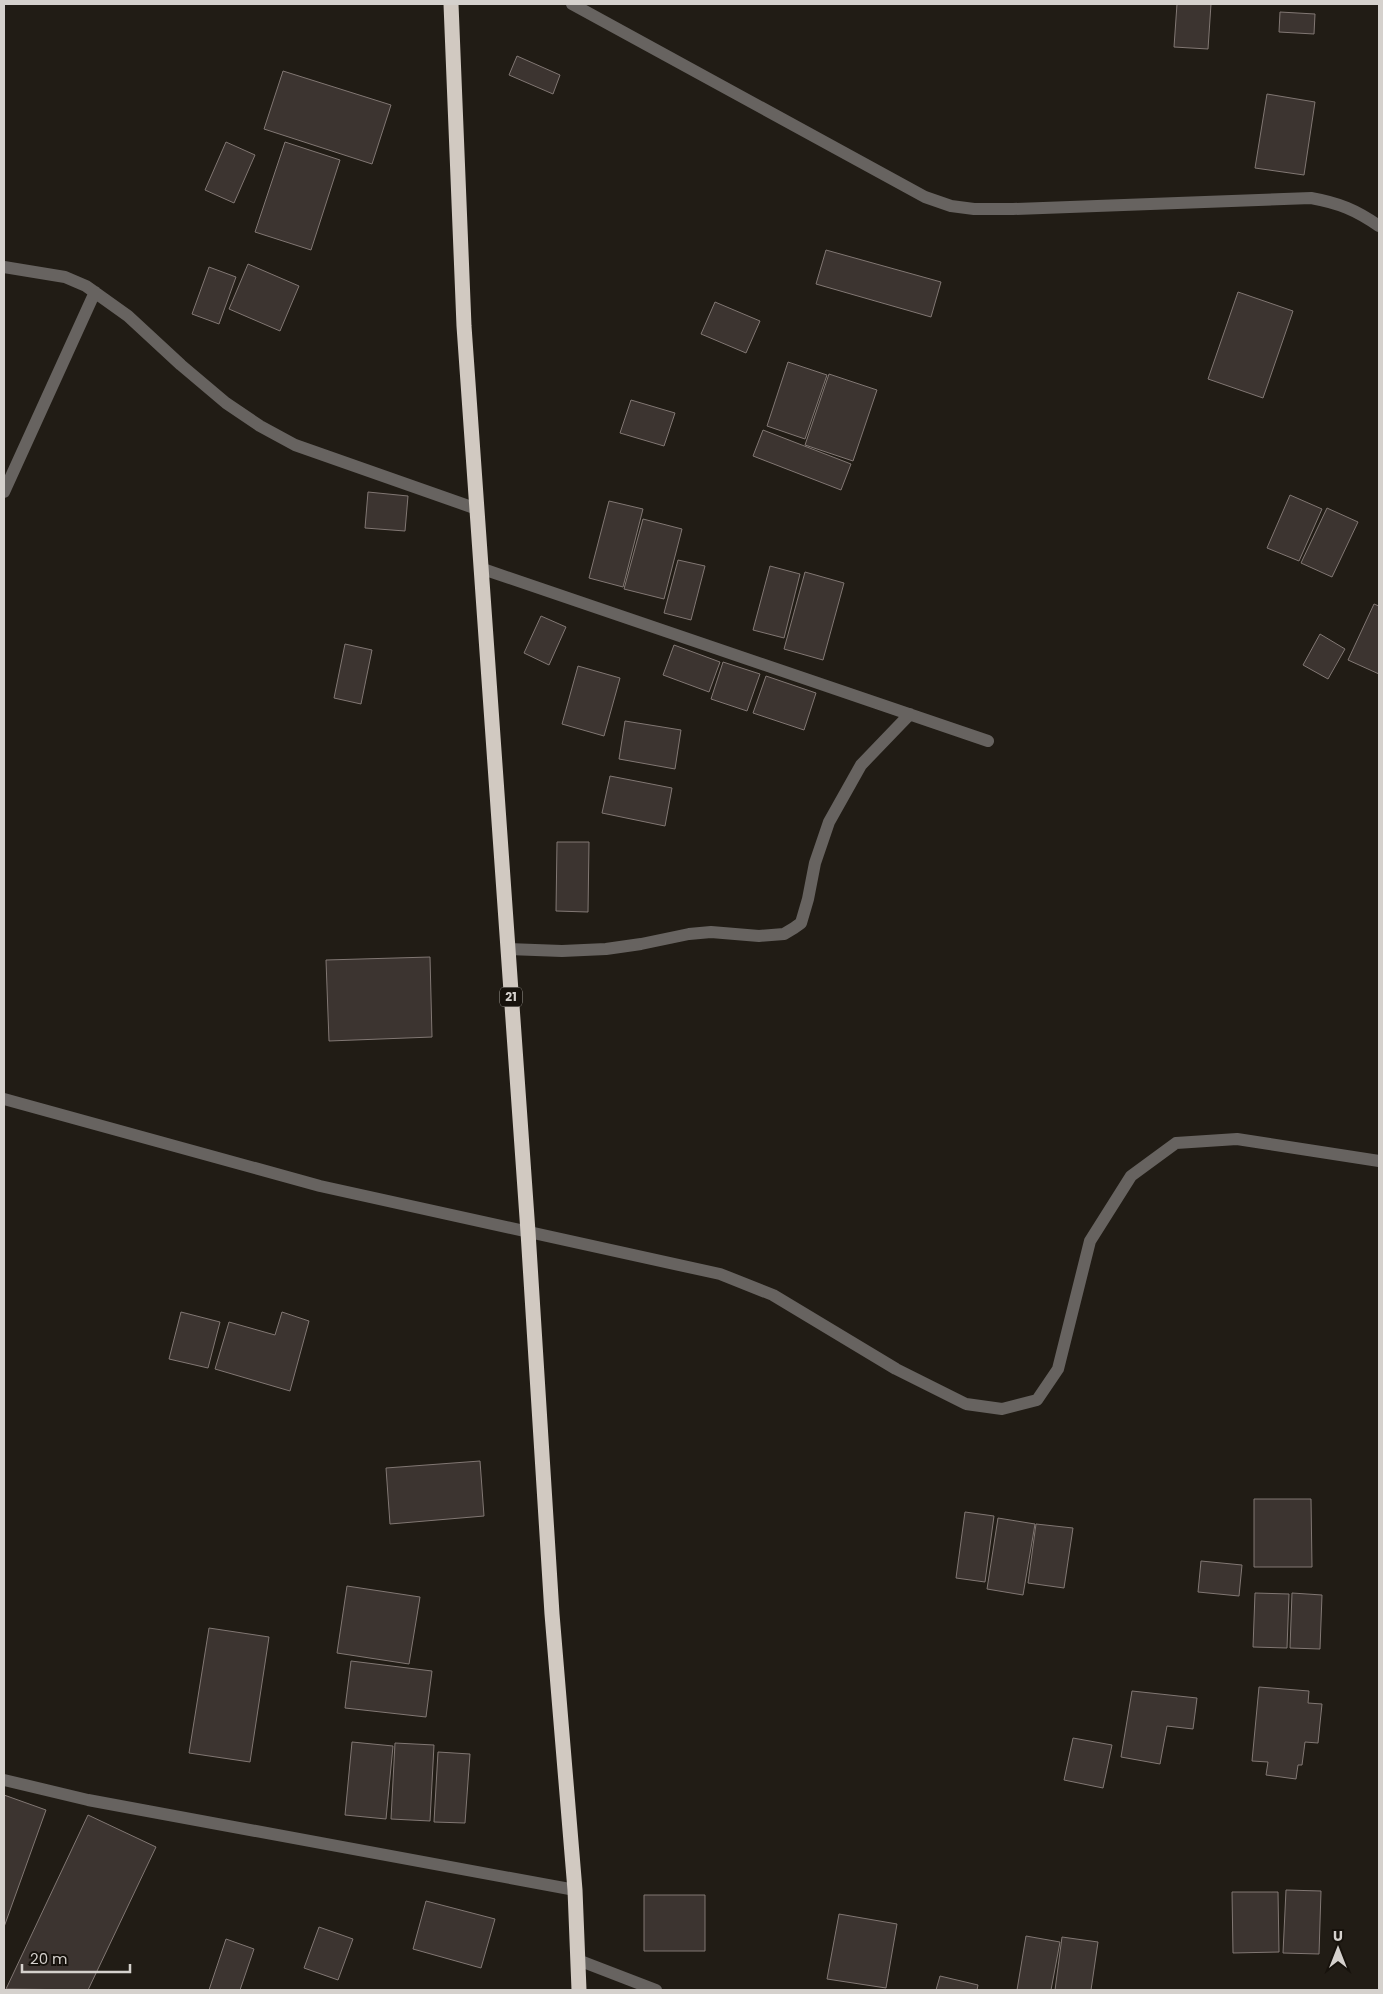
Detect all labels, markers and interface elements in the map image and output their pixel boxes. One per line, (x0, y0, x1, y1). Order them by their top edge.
road number: 21 (500, 988, 522, 1006)
north arrow (1313, 1924, 1363, 1974)
text: U (1333, 1926, 1343, 1946)
scale bar (22, 1942, 130, 1974)
text: 20 m (30, 1948, 68, 1969)

